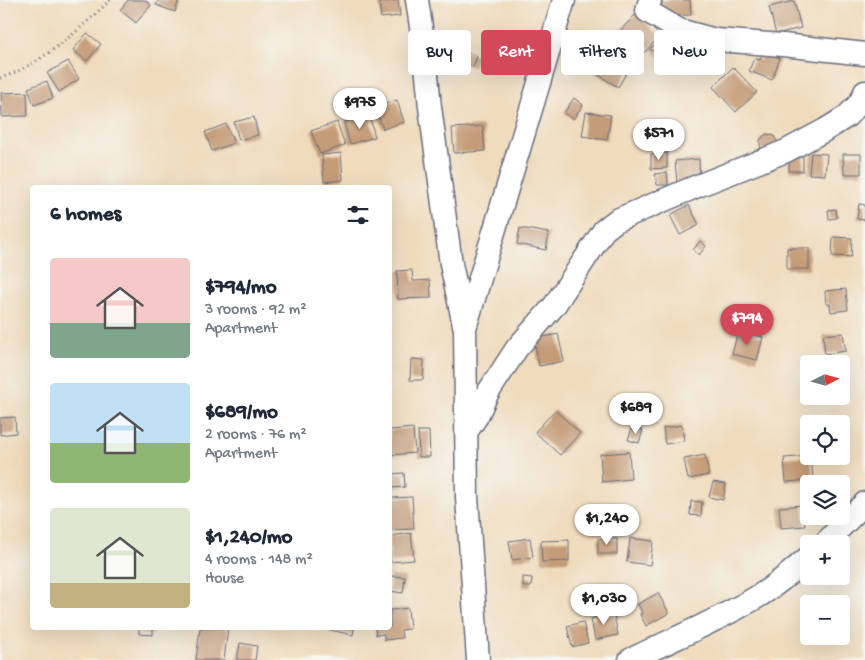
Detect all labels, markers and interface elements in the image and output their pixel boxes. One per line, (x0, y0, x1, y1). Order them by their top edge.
chip: Buy (408, 30, 471, 75)
chip: Rent (481, 30, 551, 75)
chip: Filters (561, 30, 644, 75)
chip: New (654, 30, 725, 75)
pin: $975 (330, 88, 390, 130)
text: $975 (344, 94, 376, 113)
pin: $571 (629, 119, 689, 161)
text: $571 (644, 125, 674, 144)
icon: filters (344, 201, 372, 229)
text: 6 homes (50, 203, 121, 228)
text: $794/mo (205, 276, 277, 301)
icon: home (90, 278, 150, 338)
text: 3 rooms · 92 m² (205, 301, 307, 320)
pin: $794 (717, 304, 777, 346)
text: $794 (731, 310, 763, 329)
text: Apartment (205, 320, 277, 339)
north arrow (800, 355, 850, 405)
map controls (800, 355, 850, 645)
pin: $689 (606, 392, 666, 435)
text: $689 (620, 399, 652, 418)
text: $689/mo (205, 401, 278, 426)
icon: home (90, 403, 150, 463)
button: locate (800, 415, 850, 465)
text: 2 rooms · 76 m² (205, 426, 307, 445)
text: Apartment (205, 445, 277, 464)
button: layers (800, 475, 850, 525)
pin: $1,240 (566, 504, 648, 546)
text: $1,240 (585, 510, 629, 529)
text: $1,240/mo (205, 526, 293, 551)
icon: home (90, 528, 150, 588)
button: + (800, 535, 850, 585)
text: 4 rooms · 148 m² (205, 551, 313, 570)
text: House (205, 570, 244, 589)
pin: $1,030 (563, 584, 645, 626)
text: $1,030 (581, 590, 627, 609)
button: − (800, 595, 850, 645)

